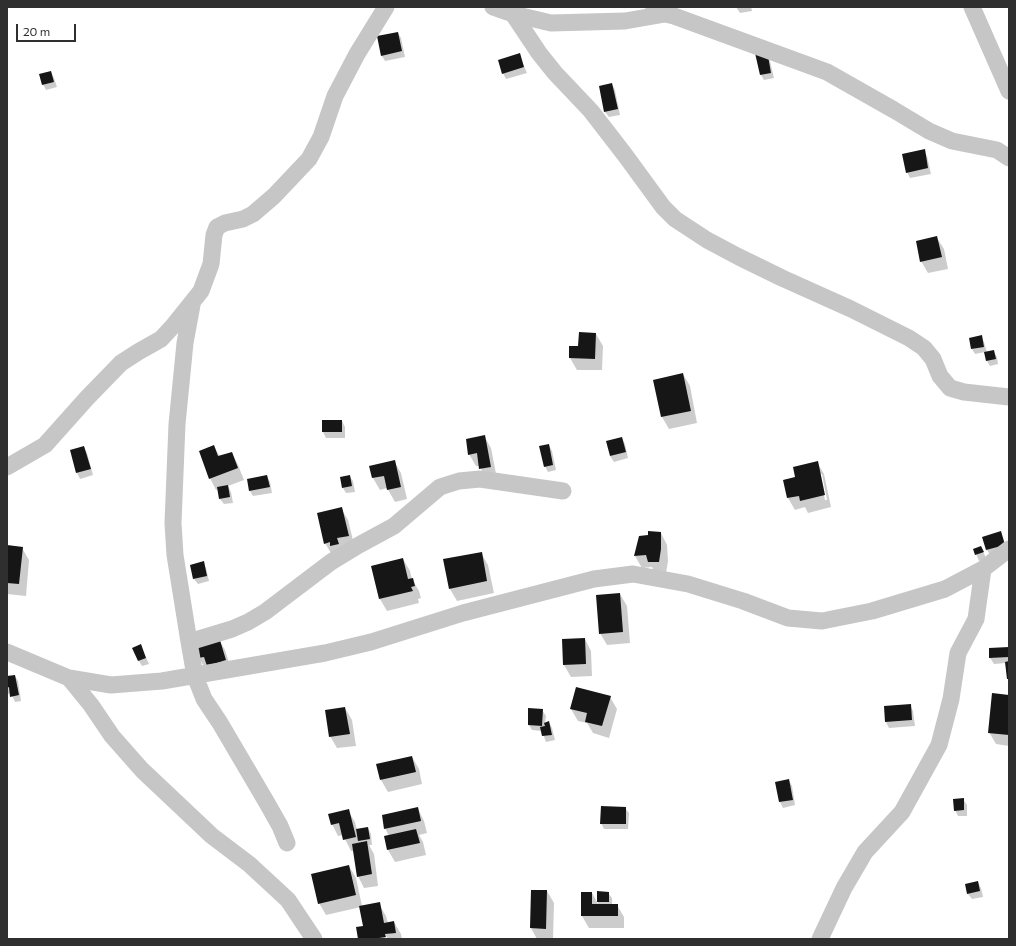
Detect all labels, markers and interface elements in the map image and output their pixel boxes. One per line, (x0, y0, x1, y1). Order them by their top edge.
scale bar (18, 16, 78, 42)
text: 20 m (23, 24, 50, 38)

